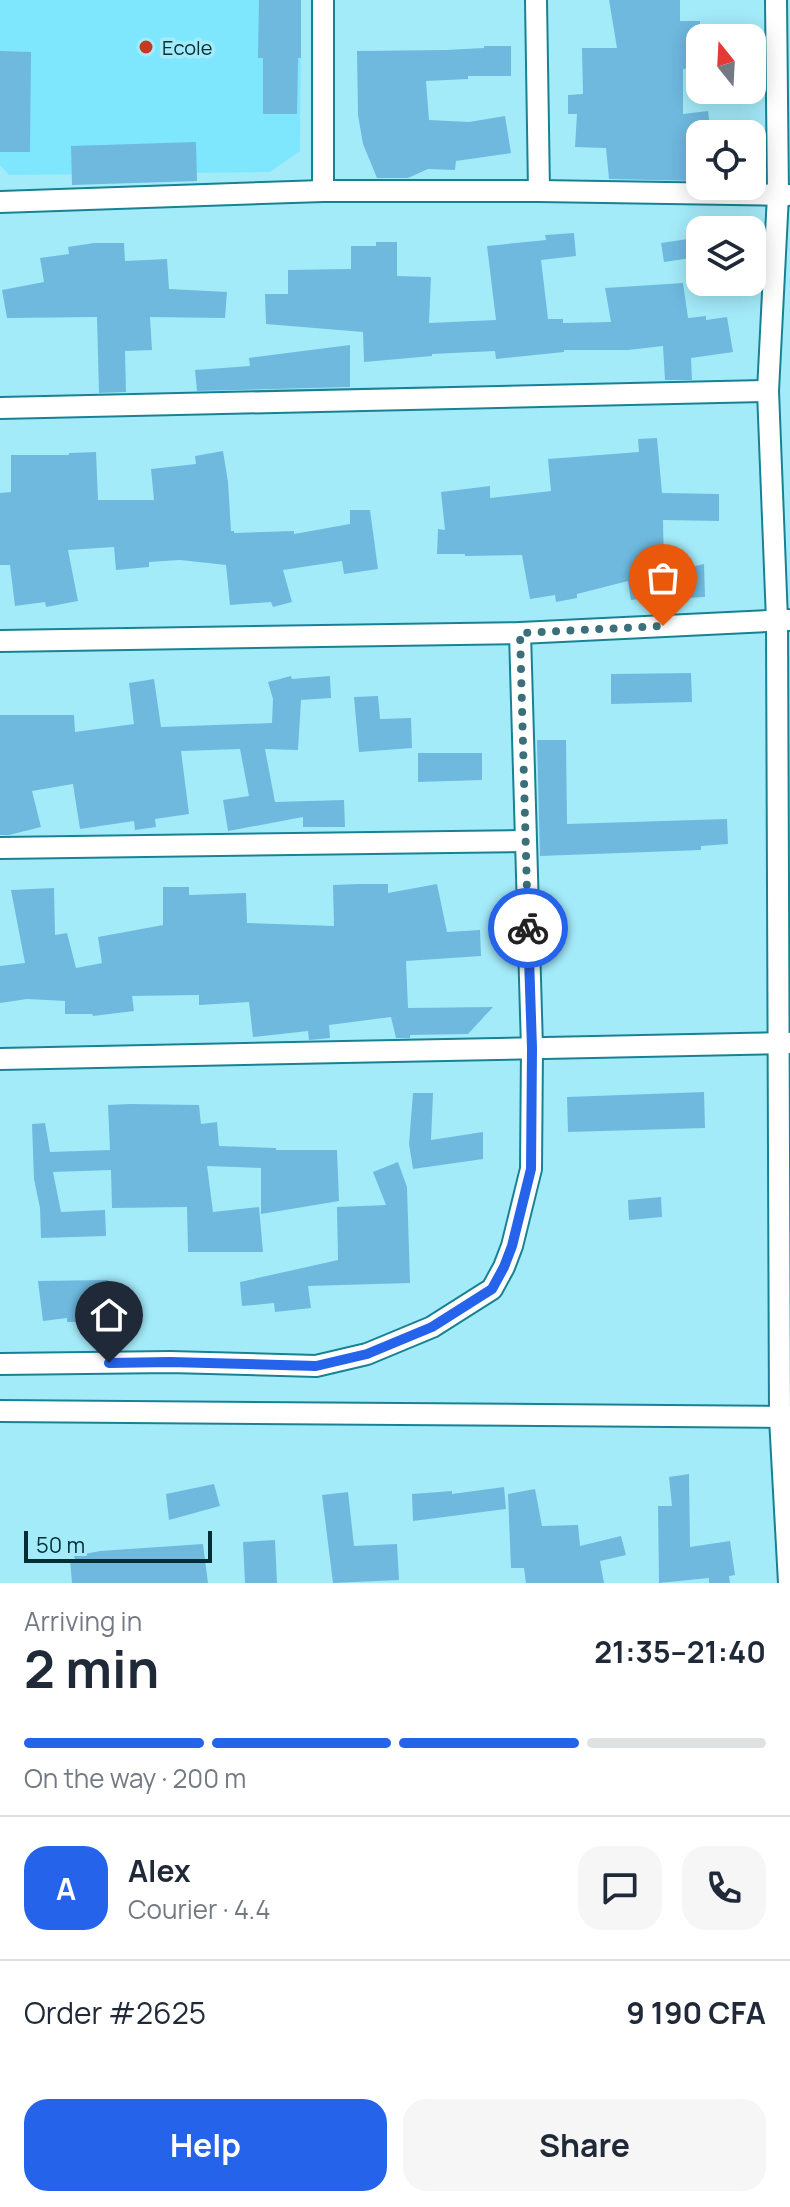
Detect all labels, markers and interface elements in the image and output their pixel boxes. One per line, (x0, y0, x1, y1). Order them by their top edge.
north arrow (686, 24, 766, 104)
map controls (686, 24, 766, 296)
place label: Ecole (162, 34, 212, 61)
marker: Ecole (137, 38, 155, 56)
button: locate (686, 120, 766, 200)
button: layers (686, 216, 766, 296)
pin (629, 544, 697, 626)
icon: bag (641, 556, 685, 600)
courier (488, 888, 568, 968)
icon: bike (506, 906, 550, 950)
pin (75, 1281, 143, 1363)
icon: home (87, 1293, 131, 1337)
scale bar (24, 1527, 212, 1563)
text: 50 m (36, 1530, 85, 1560)
text: Arriving in (24, 1603, 142, 1639)
text: 21:35–21:40 (594, 1631, 766, 1672)
text: 2 min (24, 1633, 159, 1704)
text: On the way · 200 m (24, 1760, 246, 1796)
button: chat (578, 1846, 662, 1930)
button: phone (682, 1846, 766, 1930)
text: Alex (128, 1850, 191, 1891)
text: A (56, 1868, 76, 1909)
text: Courier · 4.4 (128, 1891, 270, 1927)
text: Order #2625 (24, 1992, 206, 2033)
text: 9 190 CFA (626, 1992, 766, 2033)
button: Help (24, 2099, 387, 2191)
button: Share (403, 2099, 766, 2191)

